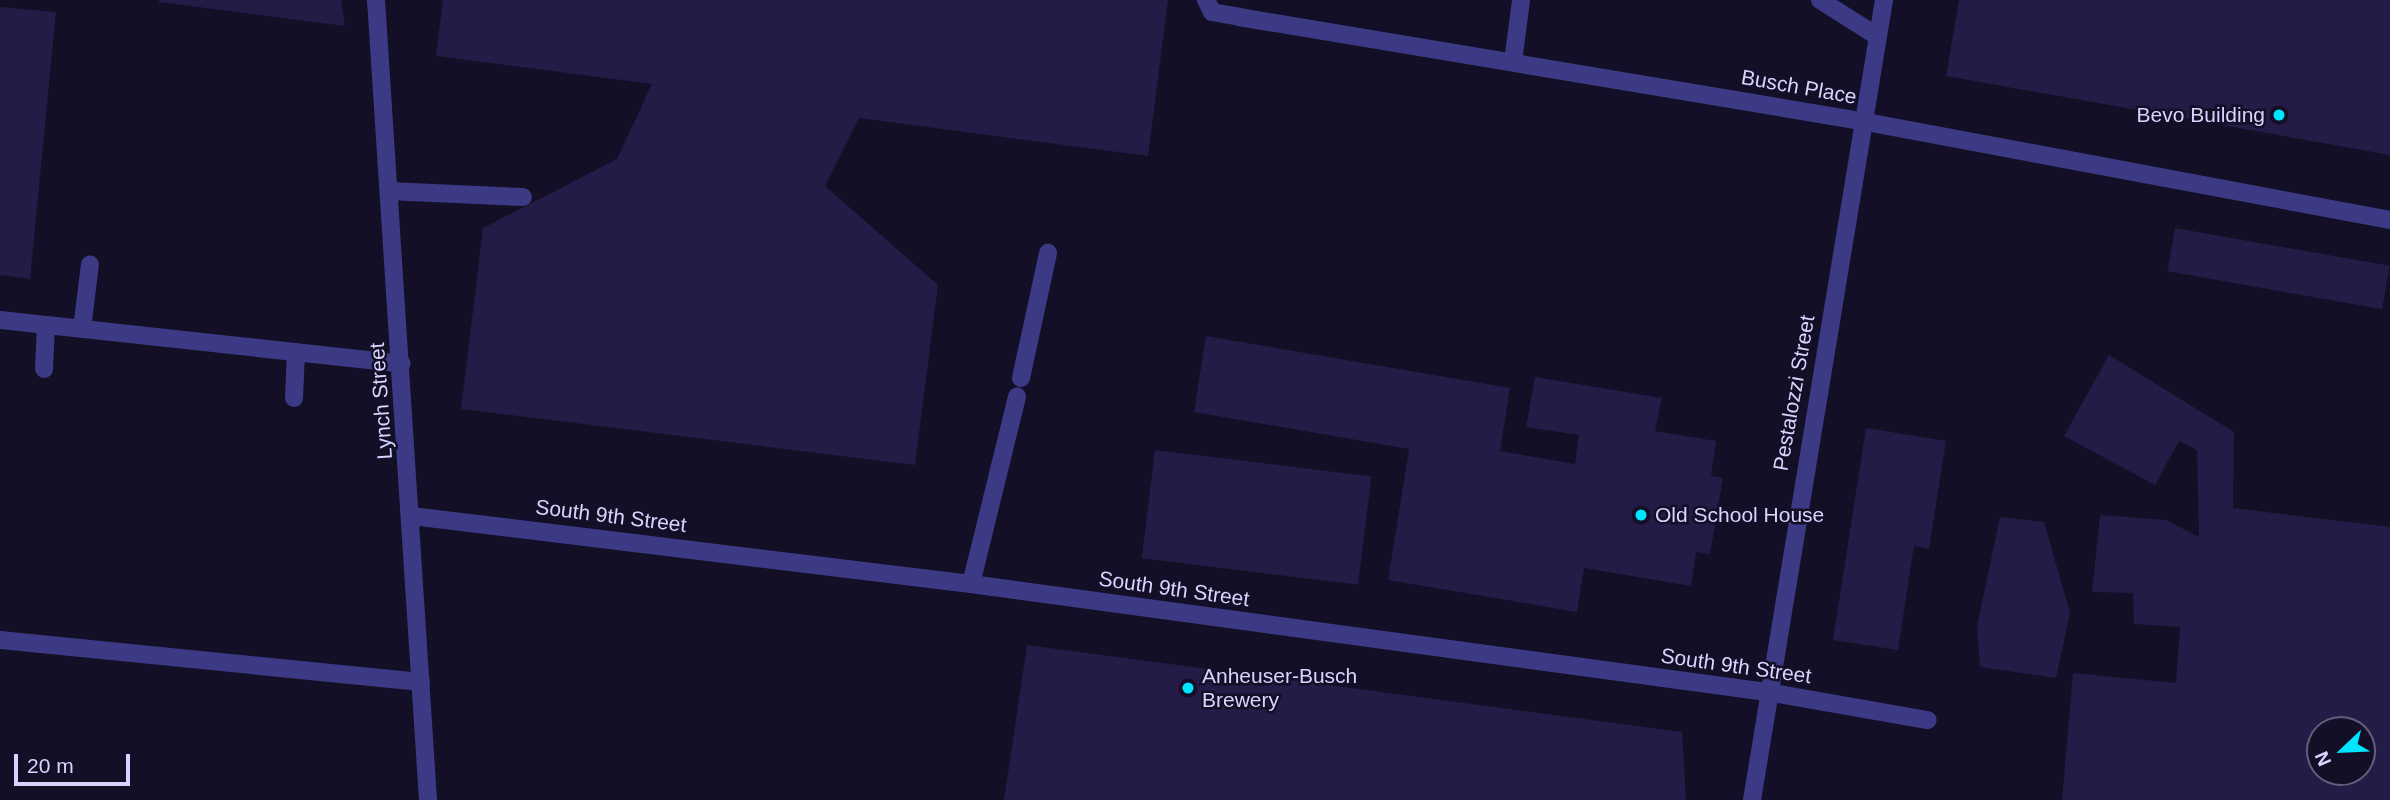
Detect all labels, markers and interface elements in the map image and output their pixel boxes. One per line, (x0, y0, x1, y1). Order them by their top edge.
street label: Busch Place (1739, 64, 1859, 110)
place label: Bevo Building (2137, 102, 2265, 128)
marker: Bevo Building (2271, 107, 2287, 123)
street label: Pestalozzi Street (1768, 313, 1820, 473)
street label: Lynch Street (364, 342, 398, 460)
street label: South 9th Street (534, 494, 688, 538)
place label: Old School House (1655, 502, 1824, 528)
marker: Old School House (1633, 507, 1649, 523)
street label: South 9th Street (1097, 566, 1251, 612)
street label: South 9th Street (1659, 643, 1813, 689)
place label: Anheuser-Busch Brewery (1202, 663, 1357, 713)
marker: Anheuser-Busch Brewery (1180, 680, 1196, 696)
north arrow (2306, 716, 2376, 786)
scale bar (18, 740, 133, 784)
text: N (2311, 748, 2335, 769)
text: 20 m (27, 754, 74, 777)

